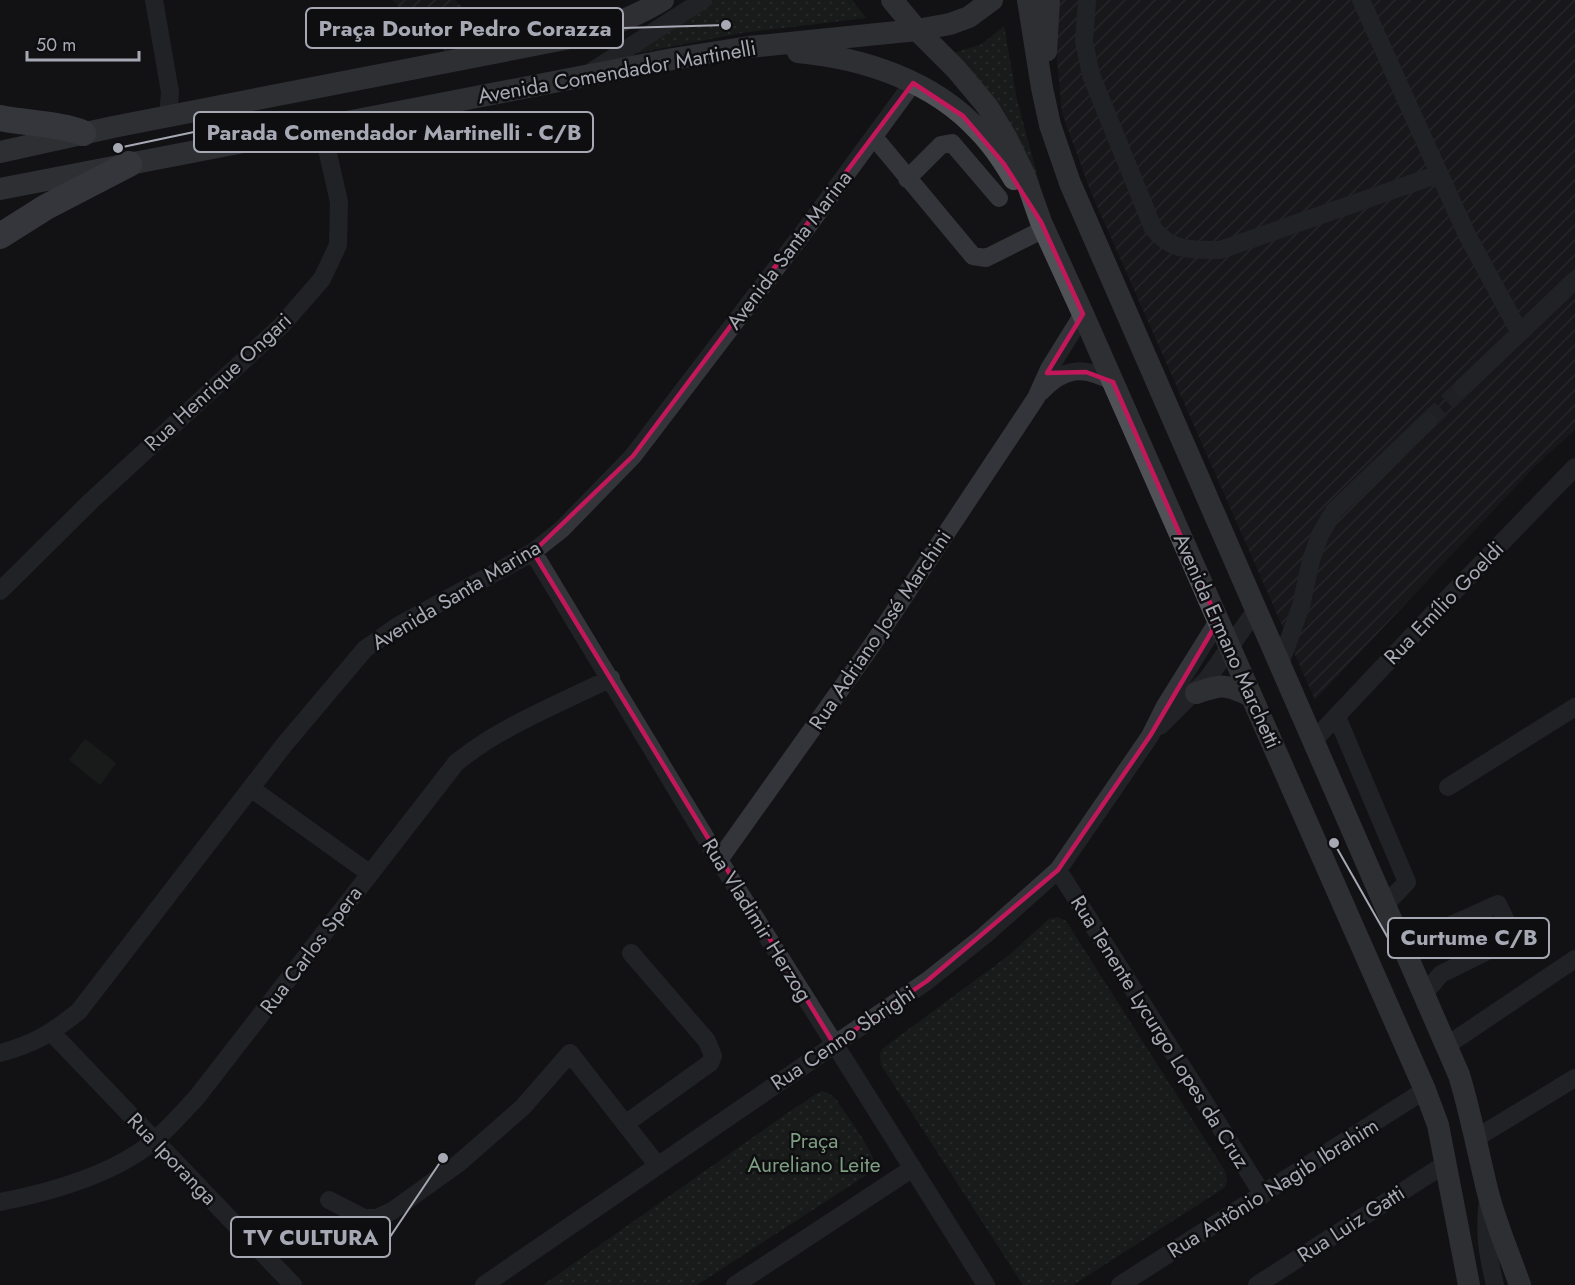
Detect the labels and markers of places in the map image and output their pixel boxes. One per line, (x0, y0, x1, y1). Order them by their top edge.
callout: Praça Doutor Pedro Corazza (306, 8, 623, 48)
callout: Parada Comendador Martinelli - C/B (194, 112, 593, 152)
callout: Curtume C/B (1388, 918, 1549, 958)
callout: TV CULTURA (231, 1217, 390, 1257)

